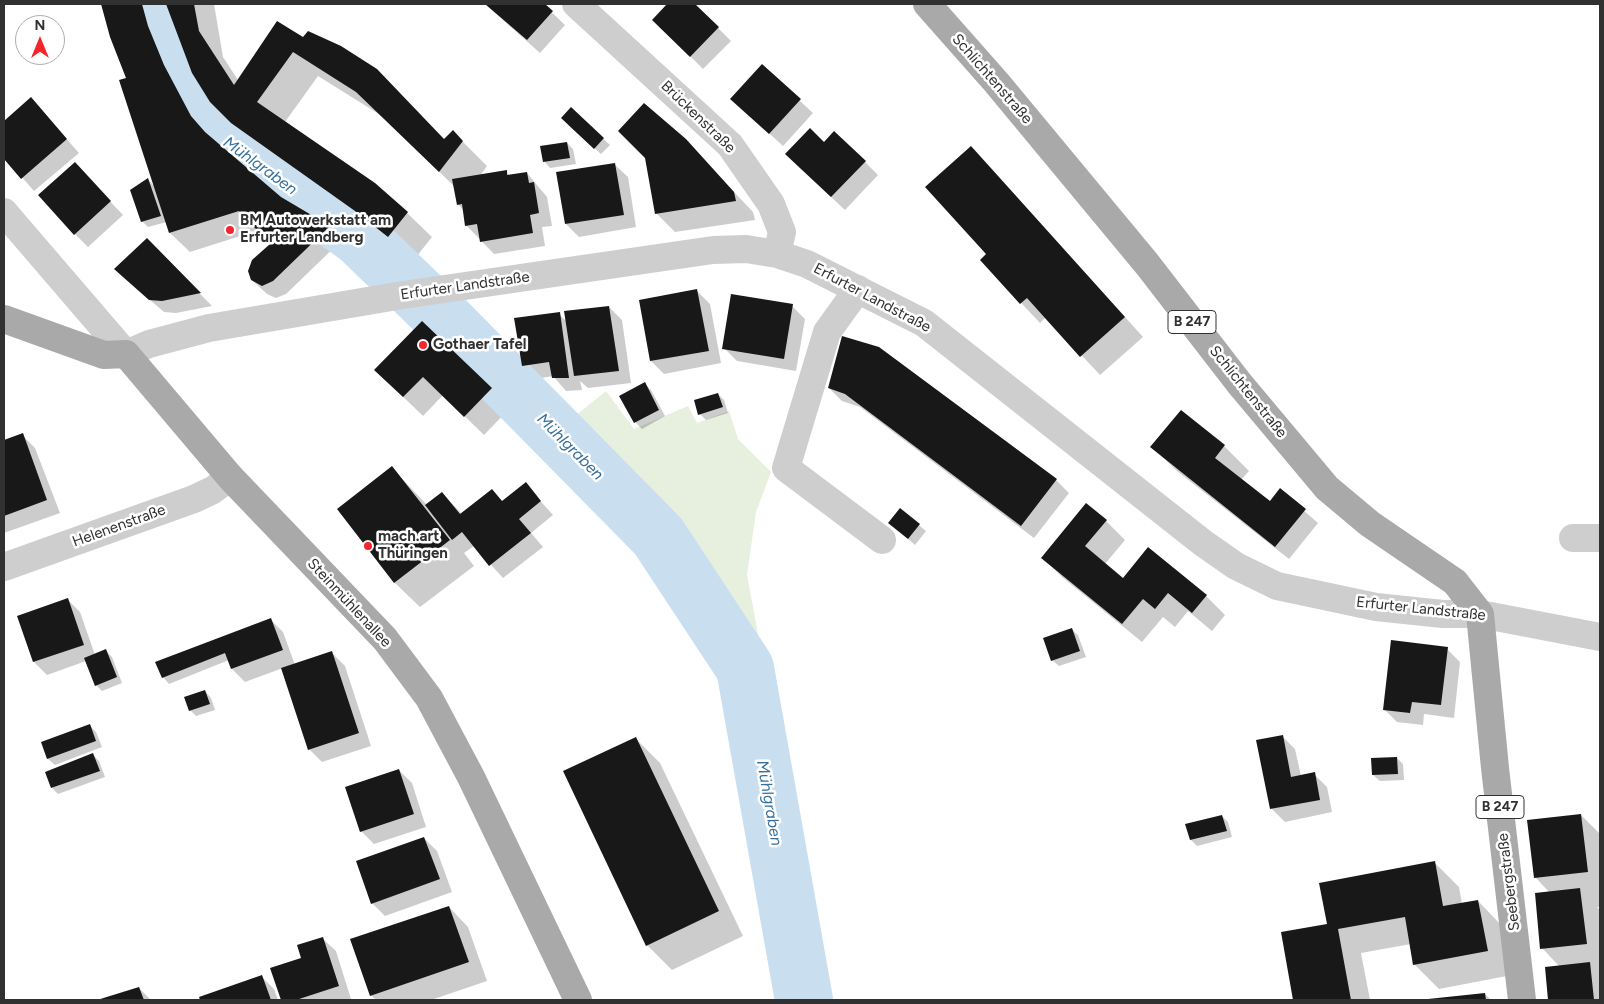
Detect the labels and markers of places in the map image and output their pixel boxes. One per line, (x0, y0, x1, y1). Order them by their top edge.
place label: BM Autowerkstatt am Erfurter Landberg (240, 212, 391, 247)
marker: BM Autowerkstatt am Erfurter Landberg (224, 224, 236, 236)
place label: Gothaer Tafel (433, 336, 526, 354)
marker: Gothaer Tafel (417, 339, 429, 351)
place label: mach.art Thüringen (378, 528, 448, 563)
marker: mach.art Thüringen (362, 540, 374, 552)

